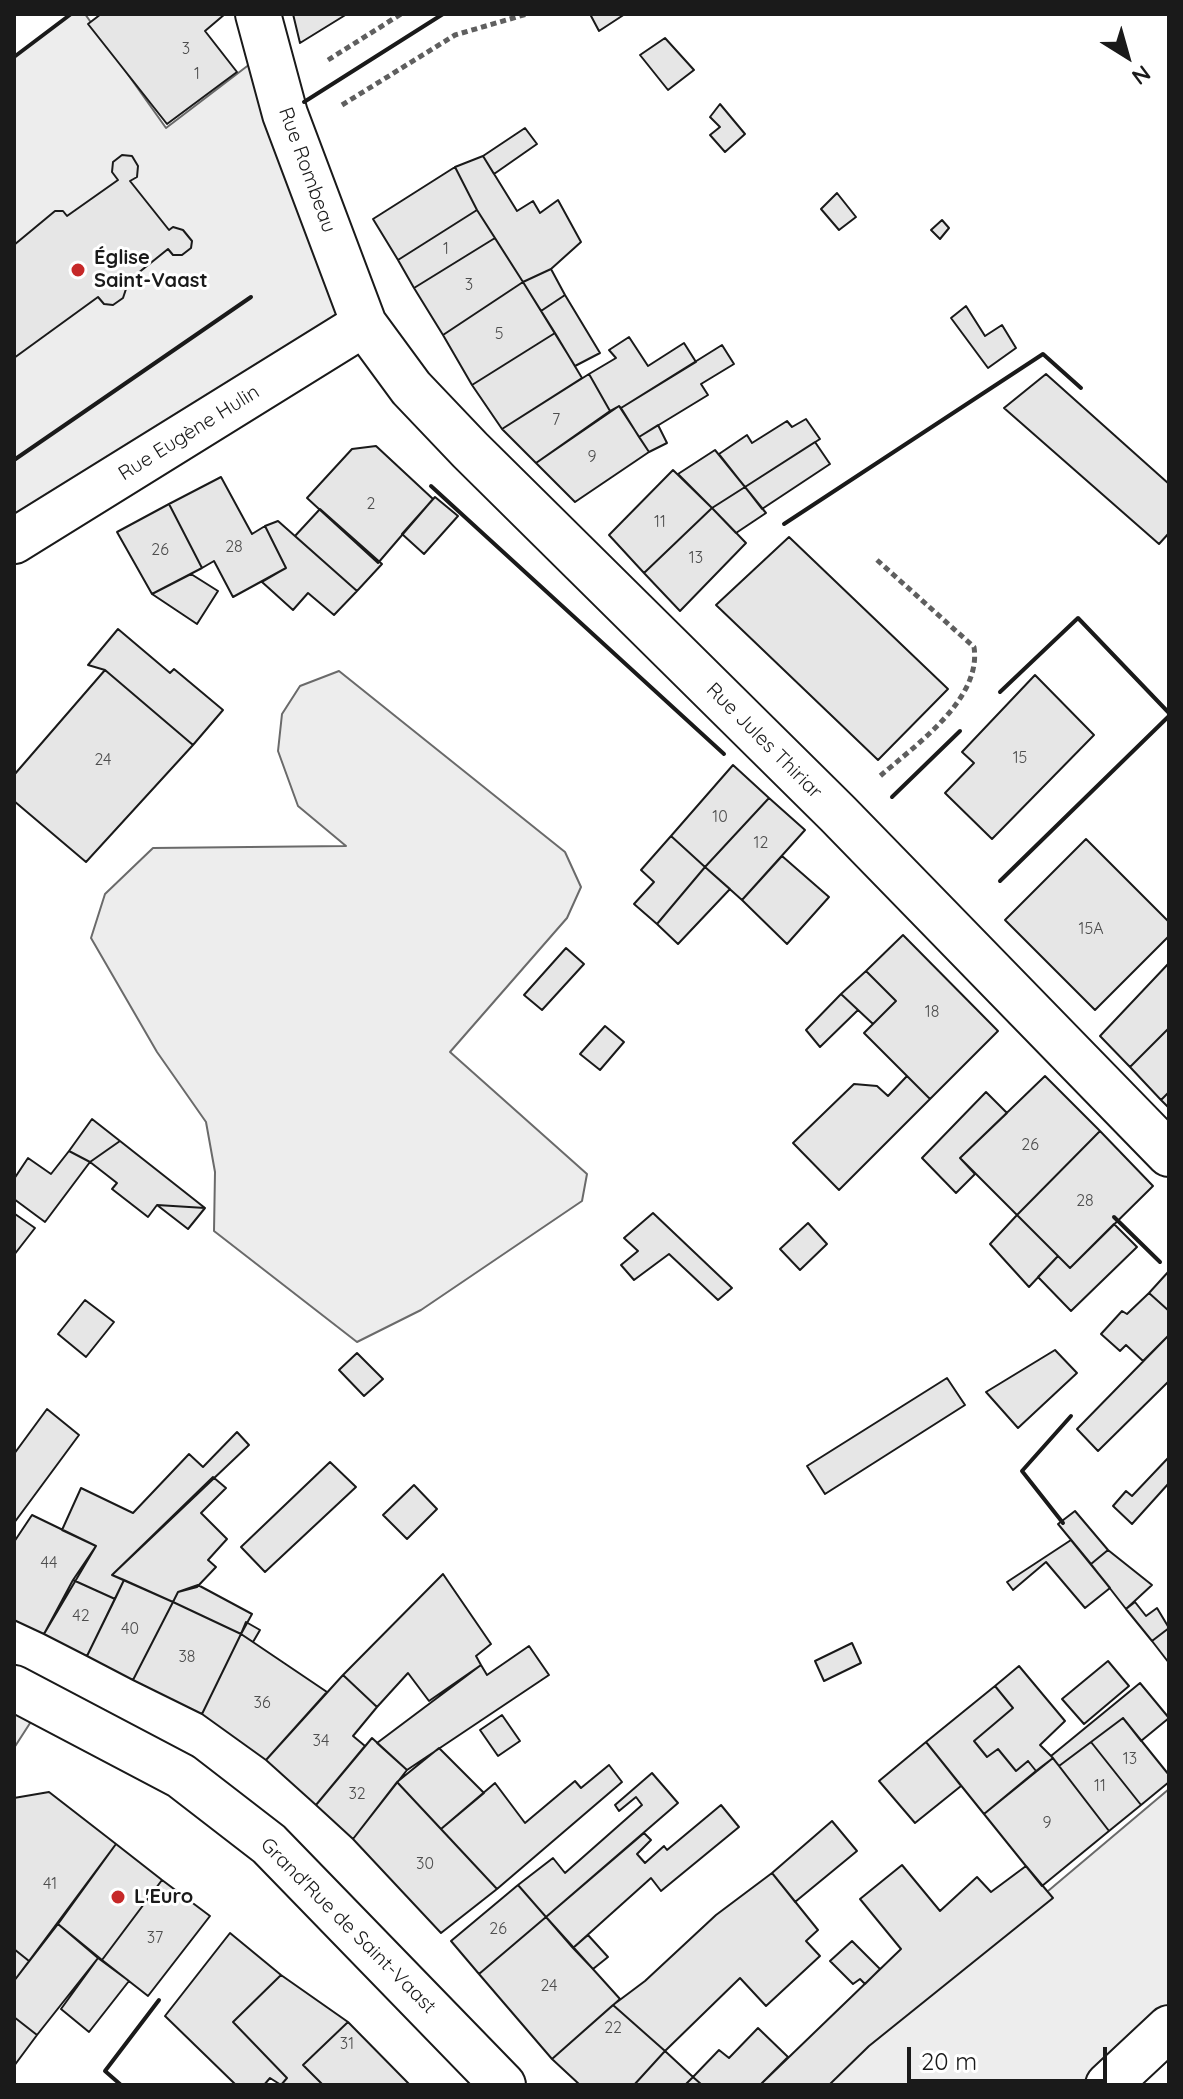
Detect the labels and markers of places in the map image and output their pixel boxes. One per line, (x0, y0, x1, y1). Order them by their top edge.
place label: Église Saint-Vaast (94, 246, 208, 293)
marker: Église Saint-Vaast (69, 261, 87, 279)
place label: L'Euro (134, 1885, 193, 1909)
marker: L'Euro (109, 1888, 127, 1906)

